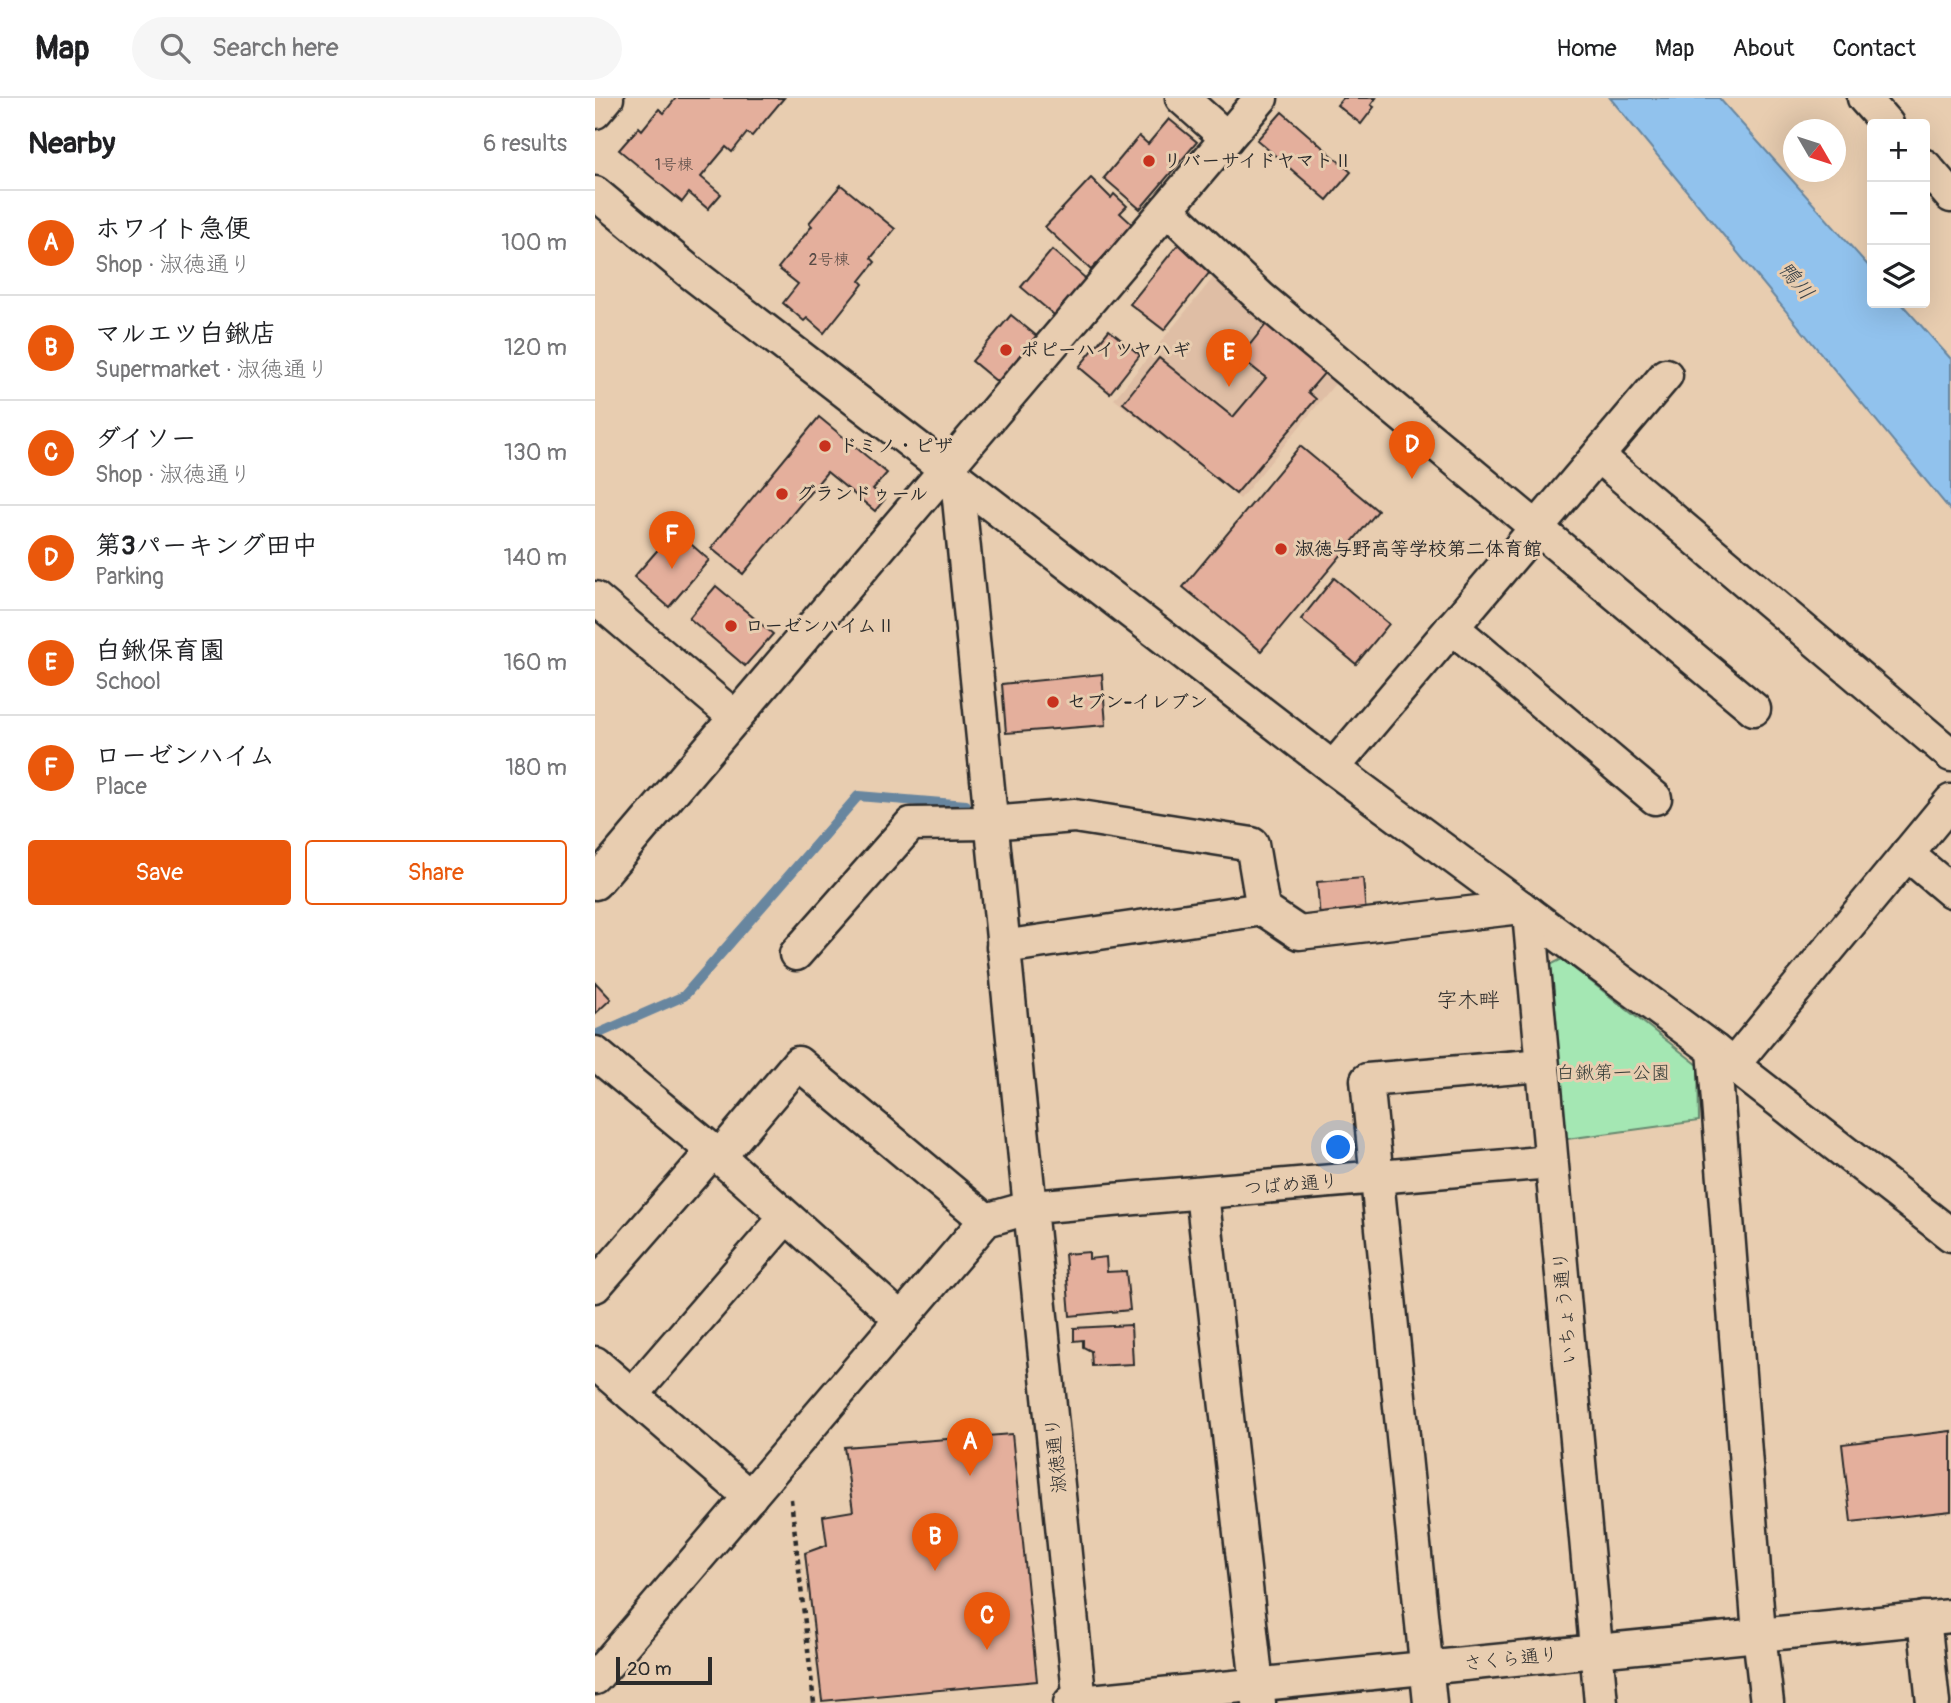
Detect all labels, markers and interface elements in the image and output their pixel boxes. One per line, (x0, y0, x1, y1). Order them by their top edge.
search box (132, 17, 622, 80)
text: Map (35, 28, 90, 69)
icon: search (156, 29, 194, 67)
text: Search here (212, 32, 339, 64)
text: Home (1556, 34, 1617, 63)
text: Map (1655, 34, 1695, 63)
text: About (1733, 34, 1795, 63)
text: Contact (1833, 34, 1916, 63)
north arrow (1783, 119, 1846, 182)
map controls (1867, 119, 1930, 308)
button: + (1867, 119, 1930, 182)
text: Nearby (28, 125, 115, 162)
text: 6 results (483, 129, 567, 158)
place label: リバーサイドヤマトⅡ (1163, 149, 1353, 173)
marker: リバーサイドヤマトⅡ (1141, 153, 1157, 169)
house number: 1号棟 (655, 155, 693, 175)
button: − (1867, 182, 1930, 245)
text: ホワイト急便 (95, 213, 250, 245)
text: A (44, 228, 58, 257)
text: 100 m (501, 228, 567, 257)
button: layers (1867, 245, 1930, 308)
text: Shop · 淑徳通り (95, 250, 252, 279)
house number: 2号棟 (809, 250, 849, 270)
water label: 鴨川 (1772, 256, 1820, 306)
text: マルエツ白鍬店 (95, 318, 276, 350)
pin: E (1206, 329, 1252, 387)
text: B (44, 333, 58, 362)
text: 120 m (504, 333, 567, 362)
place label: ポピーハイツヤハギ (1020, 338, 1191, 362)
marker: ポピーハイツヤハギ (998, 342, 1014, 358)
text: Supermarket · 淑徳通り (95, 355, 329, 384)
pin: D (1389, 421, 1435, 479)
text: ダイソー (95, 423, 196, 455)
place label: ドミノ・ピザ (839, 434, 953, 458)
text: C (44, 438, 58, 467)
text: 130 m (504, 438, 567, 467)
marker: ドミノ・ピザ (817, 438, 833, 454)
text: Shop · 淑徳通り (95, 460, 252, 489)
place label: グランドゥール (796, 482, 928, 506)
marker: グランドゥール (774, 486, 790, 502)
pin: F (649, 511, 695, 569)
text: 第3パーキング田中 (95, 530, 318, 562)
place label: 淑徳与野高等学校第二体育館 (1295, 537, 1542, 561)
marker: 淑徳与野高等学校第二体育館 (1273, 541, 1289, 557)
text: D (44, 543, 58, 572)
text: 140 m (504, 543, 567, 572)
text: Parking (95, 562, 164, 591)
place label: ローゼンハイムⅡ (745, 614, 895, 638)
marker: ローゼンハイムⅡ (723, 618, 739, 634)
text: 白鍬保育園 (95, 635, 225, 667)
text: E (45, 648, 57, 677)
text: 160 m (503, 648, 567, 677)
text: School (95, 667, 161, 696)
place label: セブン-イレブン (1067, 690, 1208, 714)
marker: セブン-イレブン (1045, 694, 1061, 710)
text: ローゼンハイム (95, 740, 275, 772)
text: F (44, 753, 58, 782)
text: 180 m (505, 753, 567, 782)
text: Place (95, 772, 147, 801)
button: Save (28, 840, 291, 905)
button: Share (305, 840, 567, 905)
district label: 字木畔 (1437, 987, 1500, 1014)
park label: 白鍬第一公園 (1556, 1061, 1670, 1085)
your location (1321, 1130, 1355, 1164)
street label: つばめ通り (1243, 1169, 1339, 1201)
street label: いちょう通り (1548, 1250, 1582, 1366)
street label: 淑徳通り (1040, 1416, 1072, 1494)
pin: A (947, 1418, 993, 1476)
pin: B (912, 1513, 958, 1571)
pin: C (964, 1592, 1010, 1650)
street label: さくら通り (1462, 1642, 1560, 1676)
scale bar (616, 1654, 712, 1686)
text: 20 m (627, 1657, 672, 1681)

